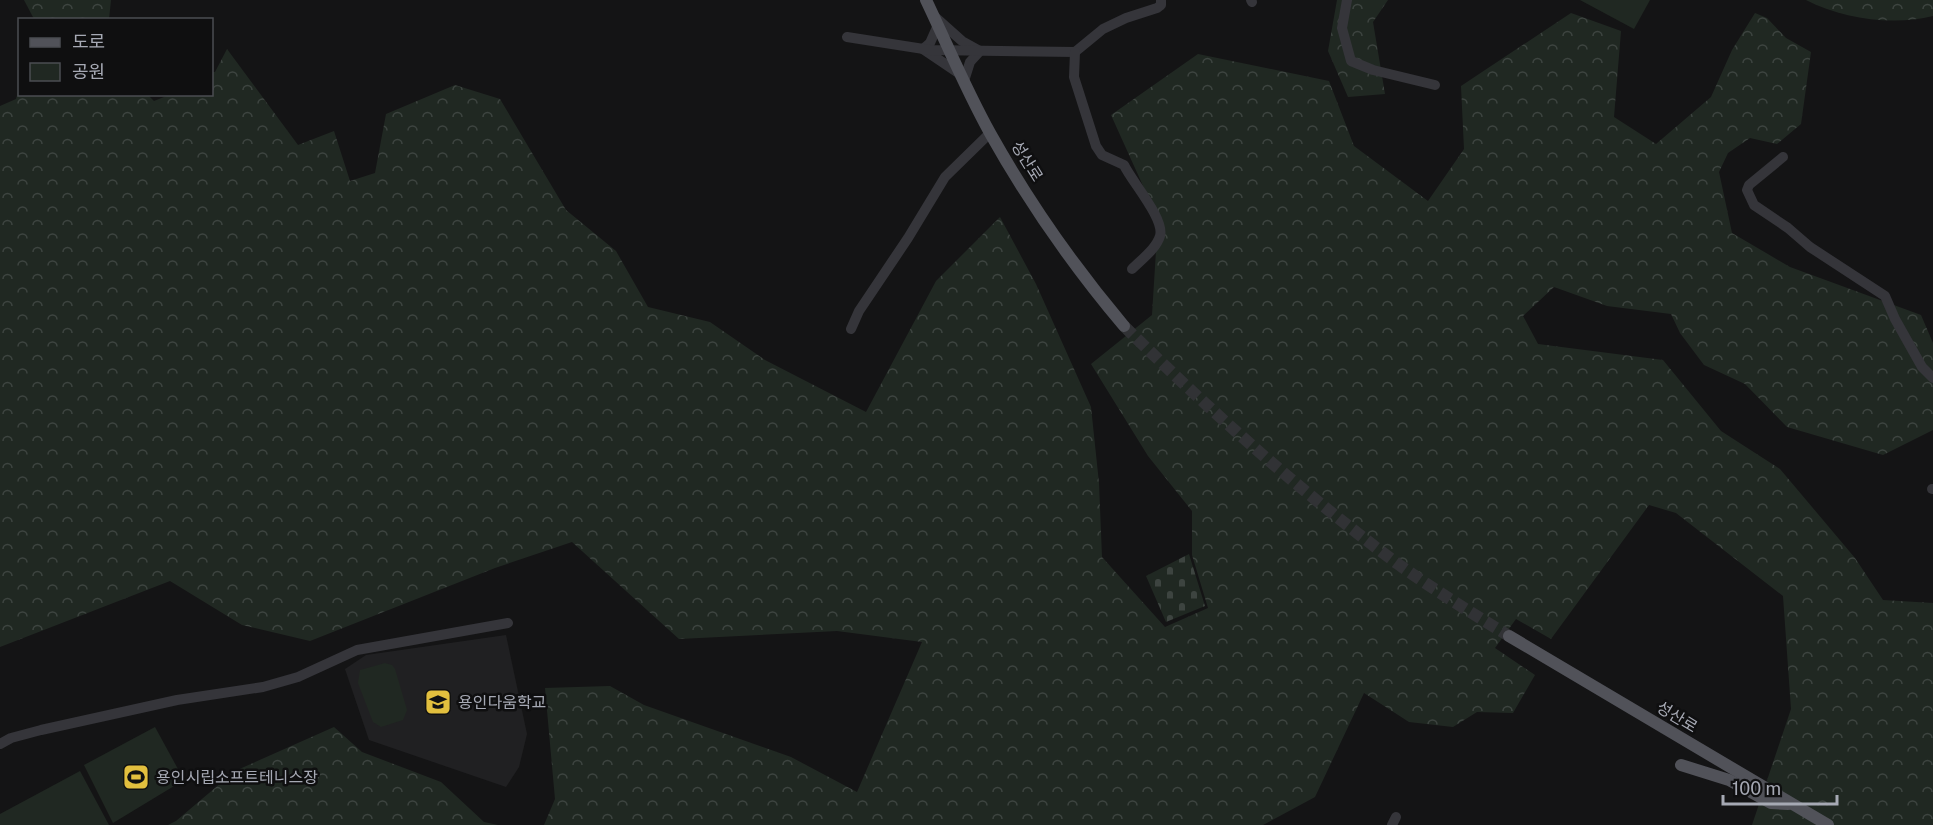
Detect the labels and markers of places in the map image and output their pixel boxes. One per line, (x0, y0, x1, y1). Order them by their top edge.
school or university icon: 용인다움학교 (423, 687, 453, 717)
place label: 용인다움학교 (458, 693, 546, 712)
sports icon: 용인시립소프트테니스장 (121, 762, 151, 792)
place label: 용인시립소프트테니스장 (156, 768, 318, 787)

